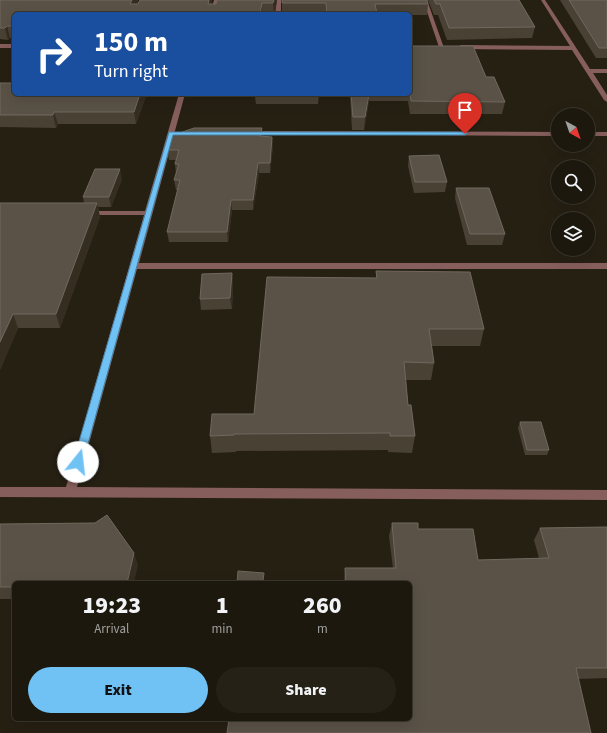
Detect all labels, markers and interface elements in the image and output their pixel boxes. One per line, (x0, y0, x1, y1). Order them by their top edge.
text: 150 m (94, 22, 168, 62)
icon: right (28, 28, 80, 80)
text: Turn right (94, 59, 168, 84)
pin (448, 93, 482, 134)
icon: arrive (454, 99, 476, 121)
north arrow (551, 108, 595, 152)
map controls (551, 108, 595, 256)
button: search (551, 160, 595, 204)
button: layers (551, 212, 595, 256)
position arrow (57, 441, 99, 483)
text: 19:23 (82, 588, 141, 623)
text: 1 (216, 588, 229, 623)
text: 260 (303, 588, 342, 623)
text: Arrival (94, 620, 129, 638)
text: min (212, 620, 233, 638)
text: m (317, 620, 328, 638)
button: Exit (28, 667, 208, 713)
button: Share (216, 667, 396, 713)

